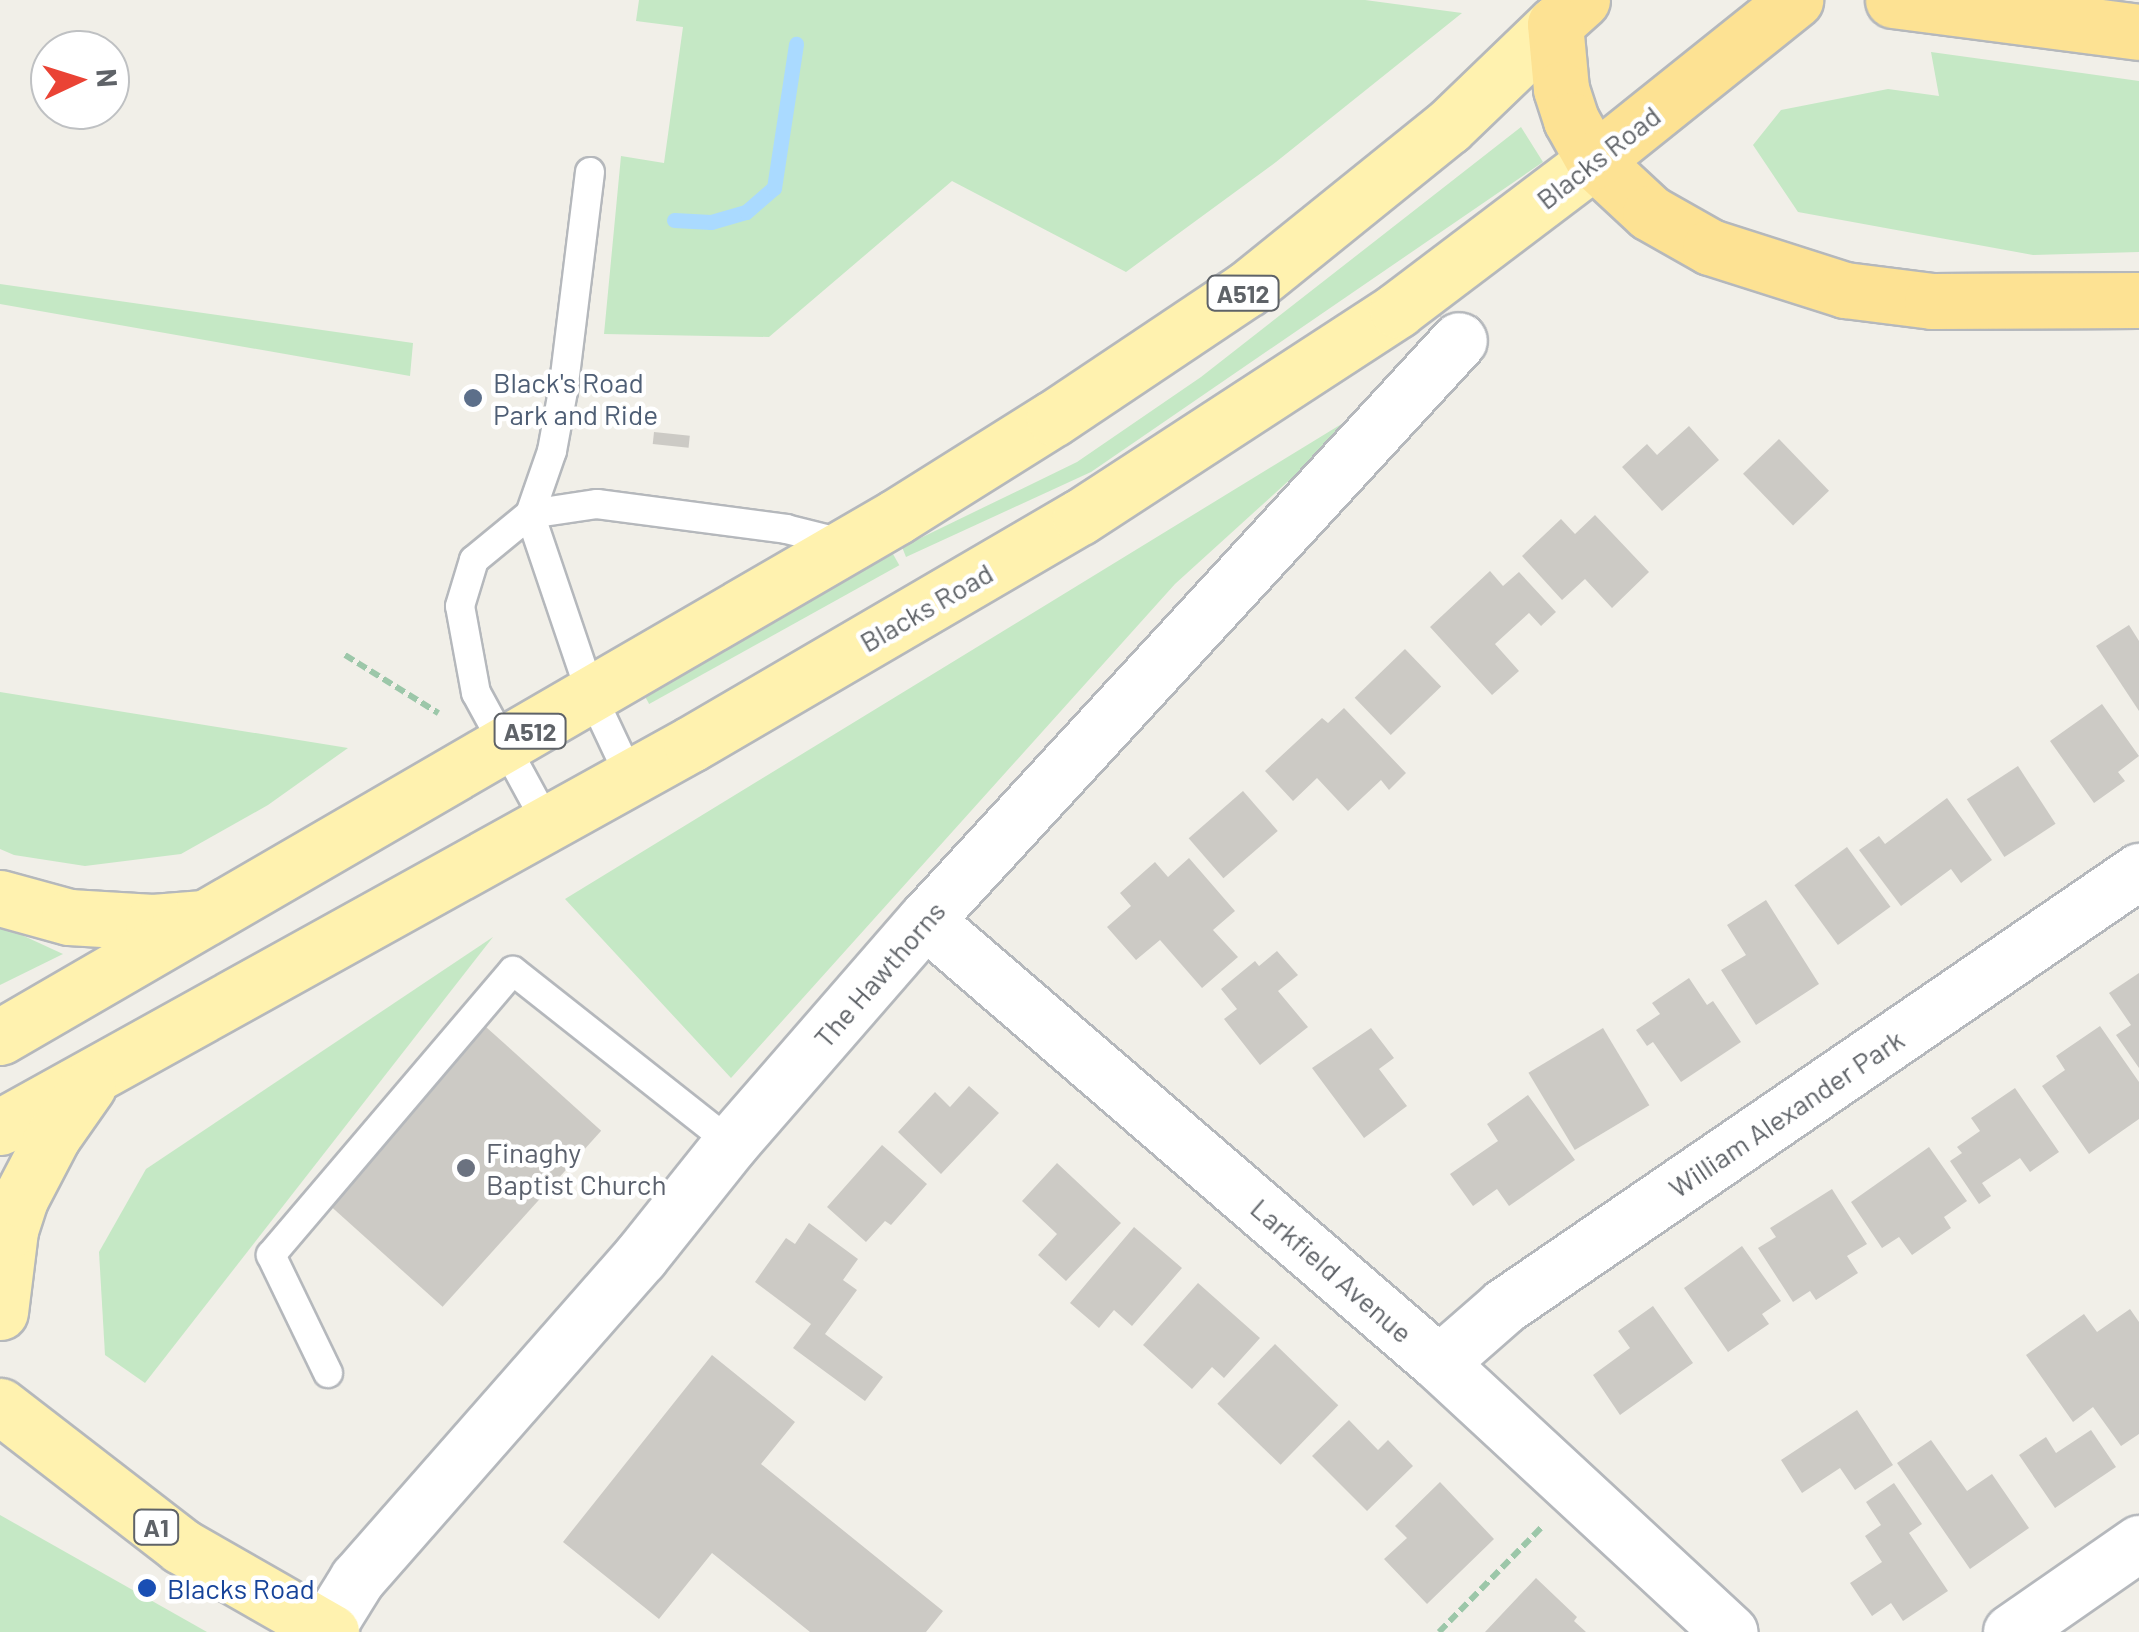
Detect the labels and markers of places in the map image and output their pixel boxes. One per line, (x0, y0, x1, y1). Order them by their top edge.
place label: Black's Road Park and Ride (493, 365, 658, 431)
marker: Black's Road Park and Ride (462, 387, 484, 409)
place label: Finaghy Baptist Church (486, 1135, 667, 1201)
marker: Finaghy Baptist Church (455, 1157, 477, 1179)
place label: Blacks Road (167, 1571, 315, 1605)
marker: Blacks Road (136, 1577, 158, 1599)

